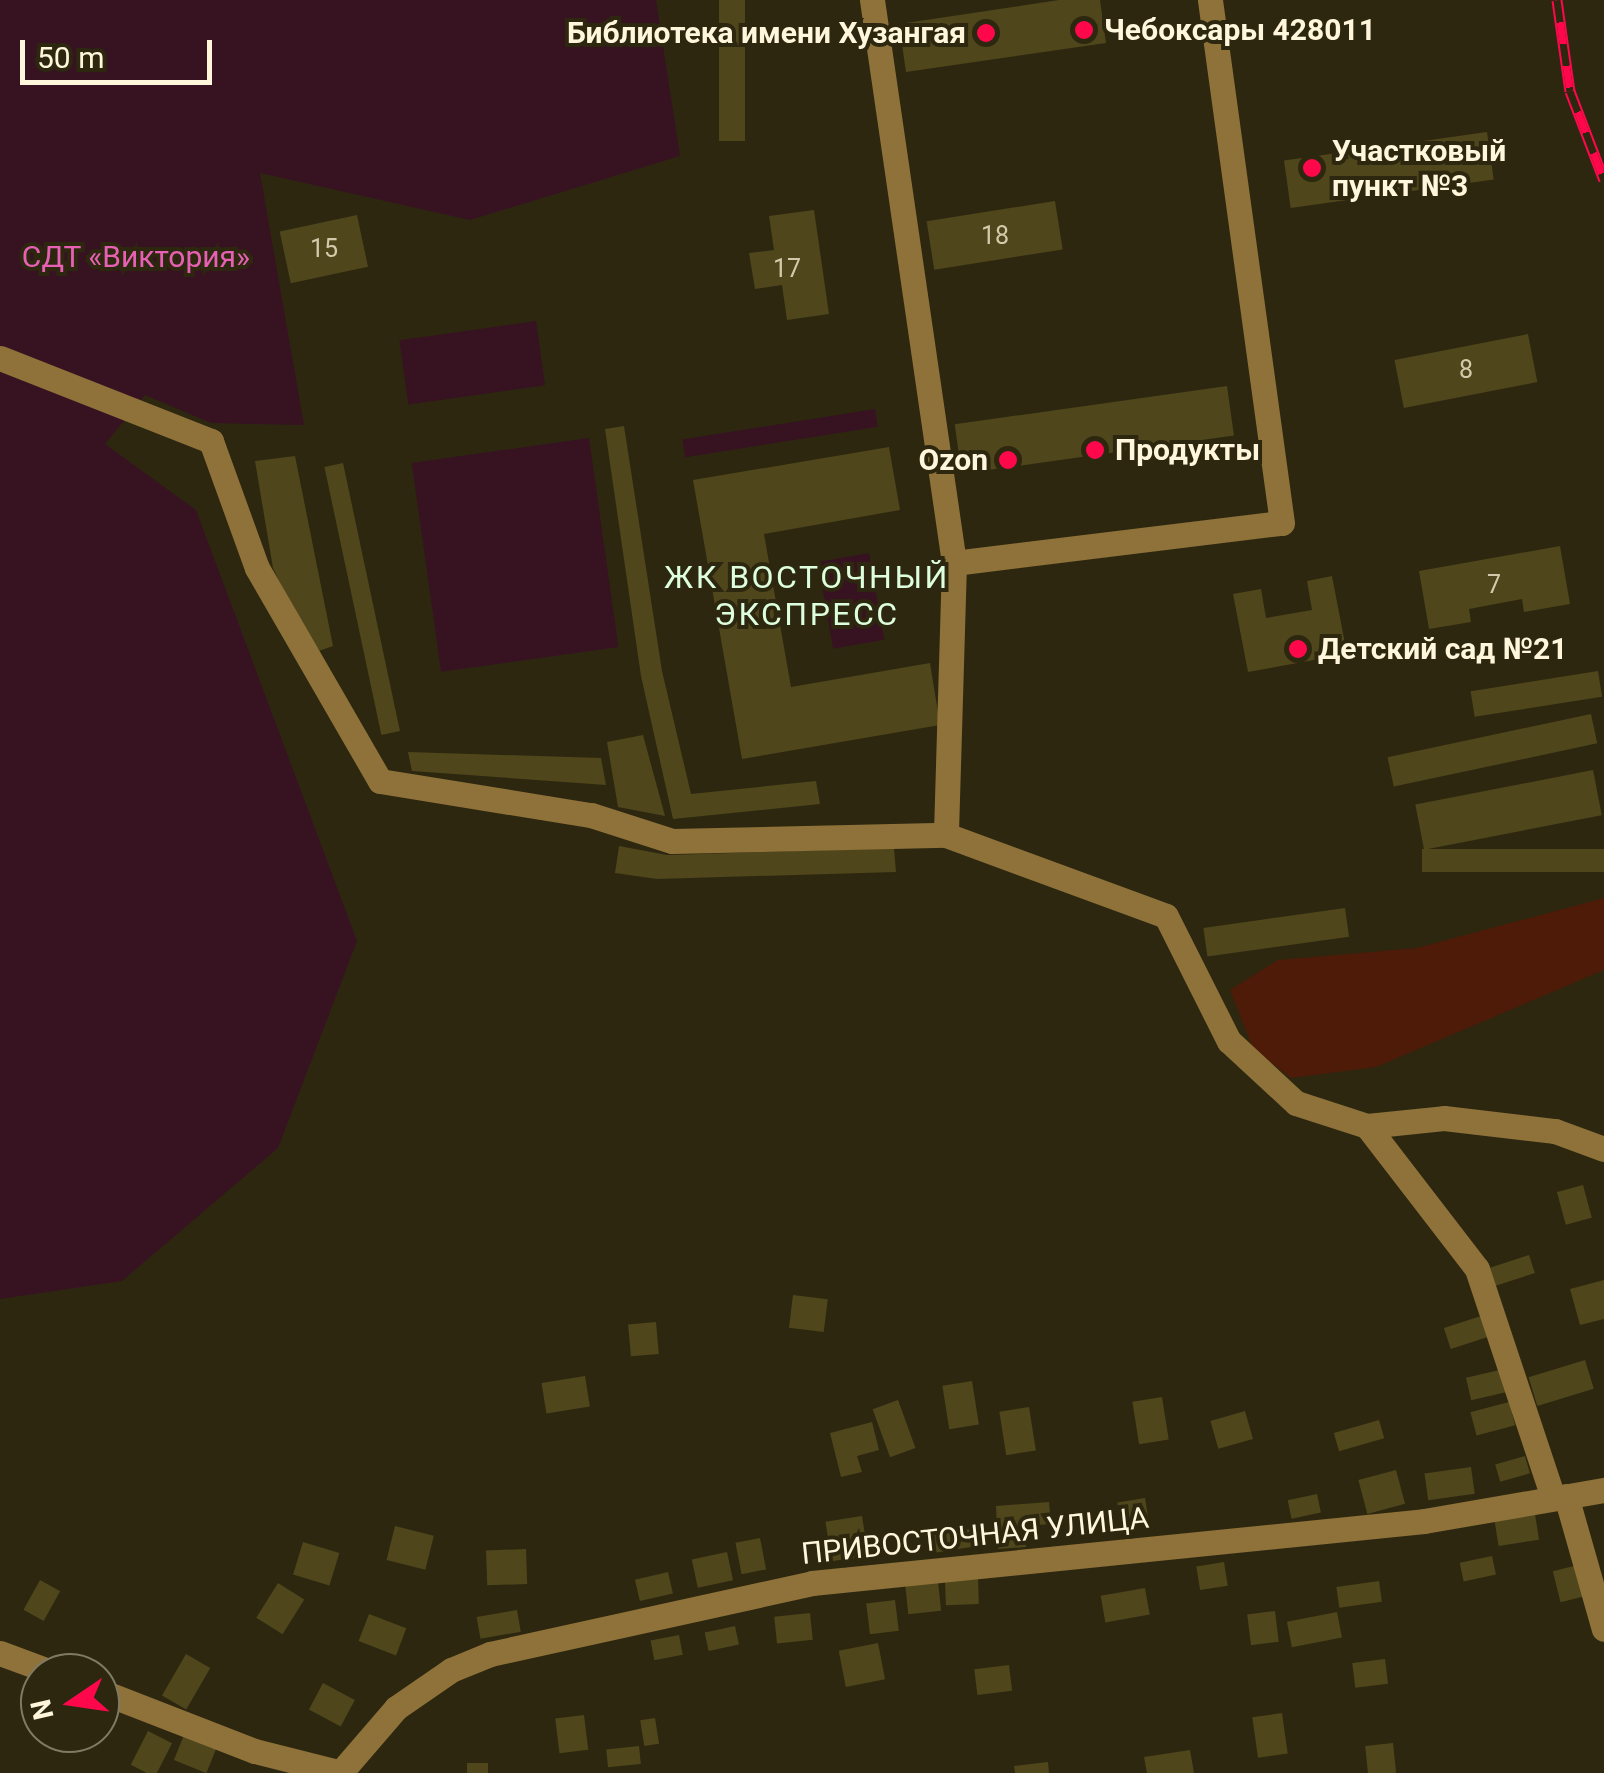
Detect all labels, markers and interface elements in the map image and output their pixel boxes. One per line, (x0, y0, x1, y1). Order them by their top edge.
place label: Чебоксары 428011 (1104, 12, 1376, 48)
place label: Библиотека имени Хузангая (567, 15, 966, 51)
marker: Чебоксары 428011 (1073, 19, 1095, 41)
scale bar (25, 20, 218, 82)
marker: Библиотека имени Хузангая (975, 22, 997, 44)
text: 50 m (37, 40, 104, 75)
place label: Участковый пункт №3 (1332, 133, 1506, 204)
marker: Участковый пункт №3 (1301, 157, 1323, 179)
house number: 18 (981, 221, 1009, 251)
house number: 15 (310, 234, 338, 264)
park label: СДТ «Виктория» (22, 239, 250, 275)
house number: 17 (773, 254, 801, 284)
house number: 8 (1459, 355, 1473, 385)
place label: Продукты (1115, 432, 1260, 468)
marker: Продукты (1084, 439, 1106, 461)
place label: Ozon (919, 442, 988, 478)
marker: Ozon (997, 449, 1019, 471)
district label: ЖК ВОСТОЧНЫЙ ЭКСПРЕСС (664, 559, 950, 634)
house number: 7 (1487, 570, 1501, 600)
place label: Детский сад №21 (1318, 631, 1568, 667)
marker: Детский сад №21 (1287, 638, 1309, 660)
street label: ПРИВОСТОЧНАЯ УЛИЦА (800, 1500, 1150, 1572)
north arrow (20, 1653, 120, 1753)
text: N (24, 1696, 61, 1723)

